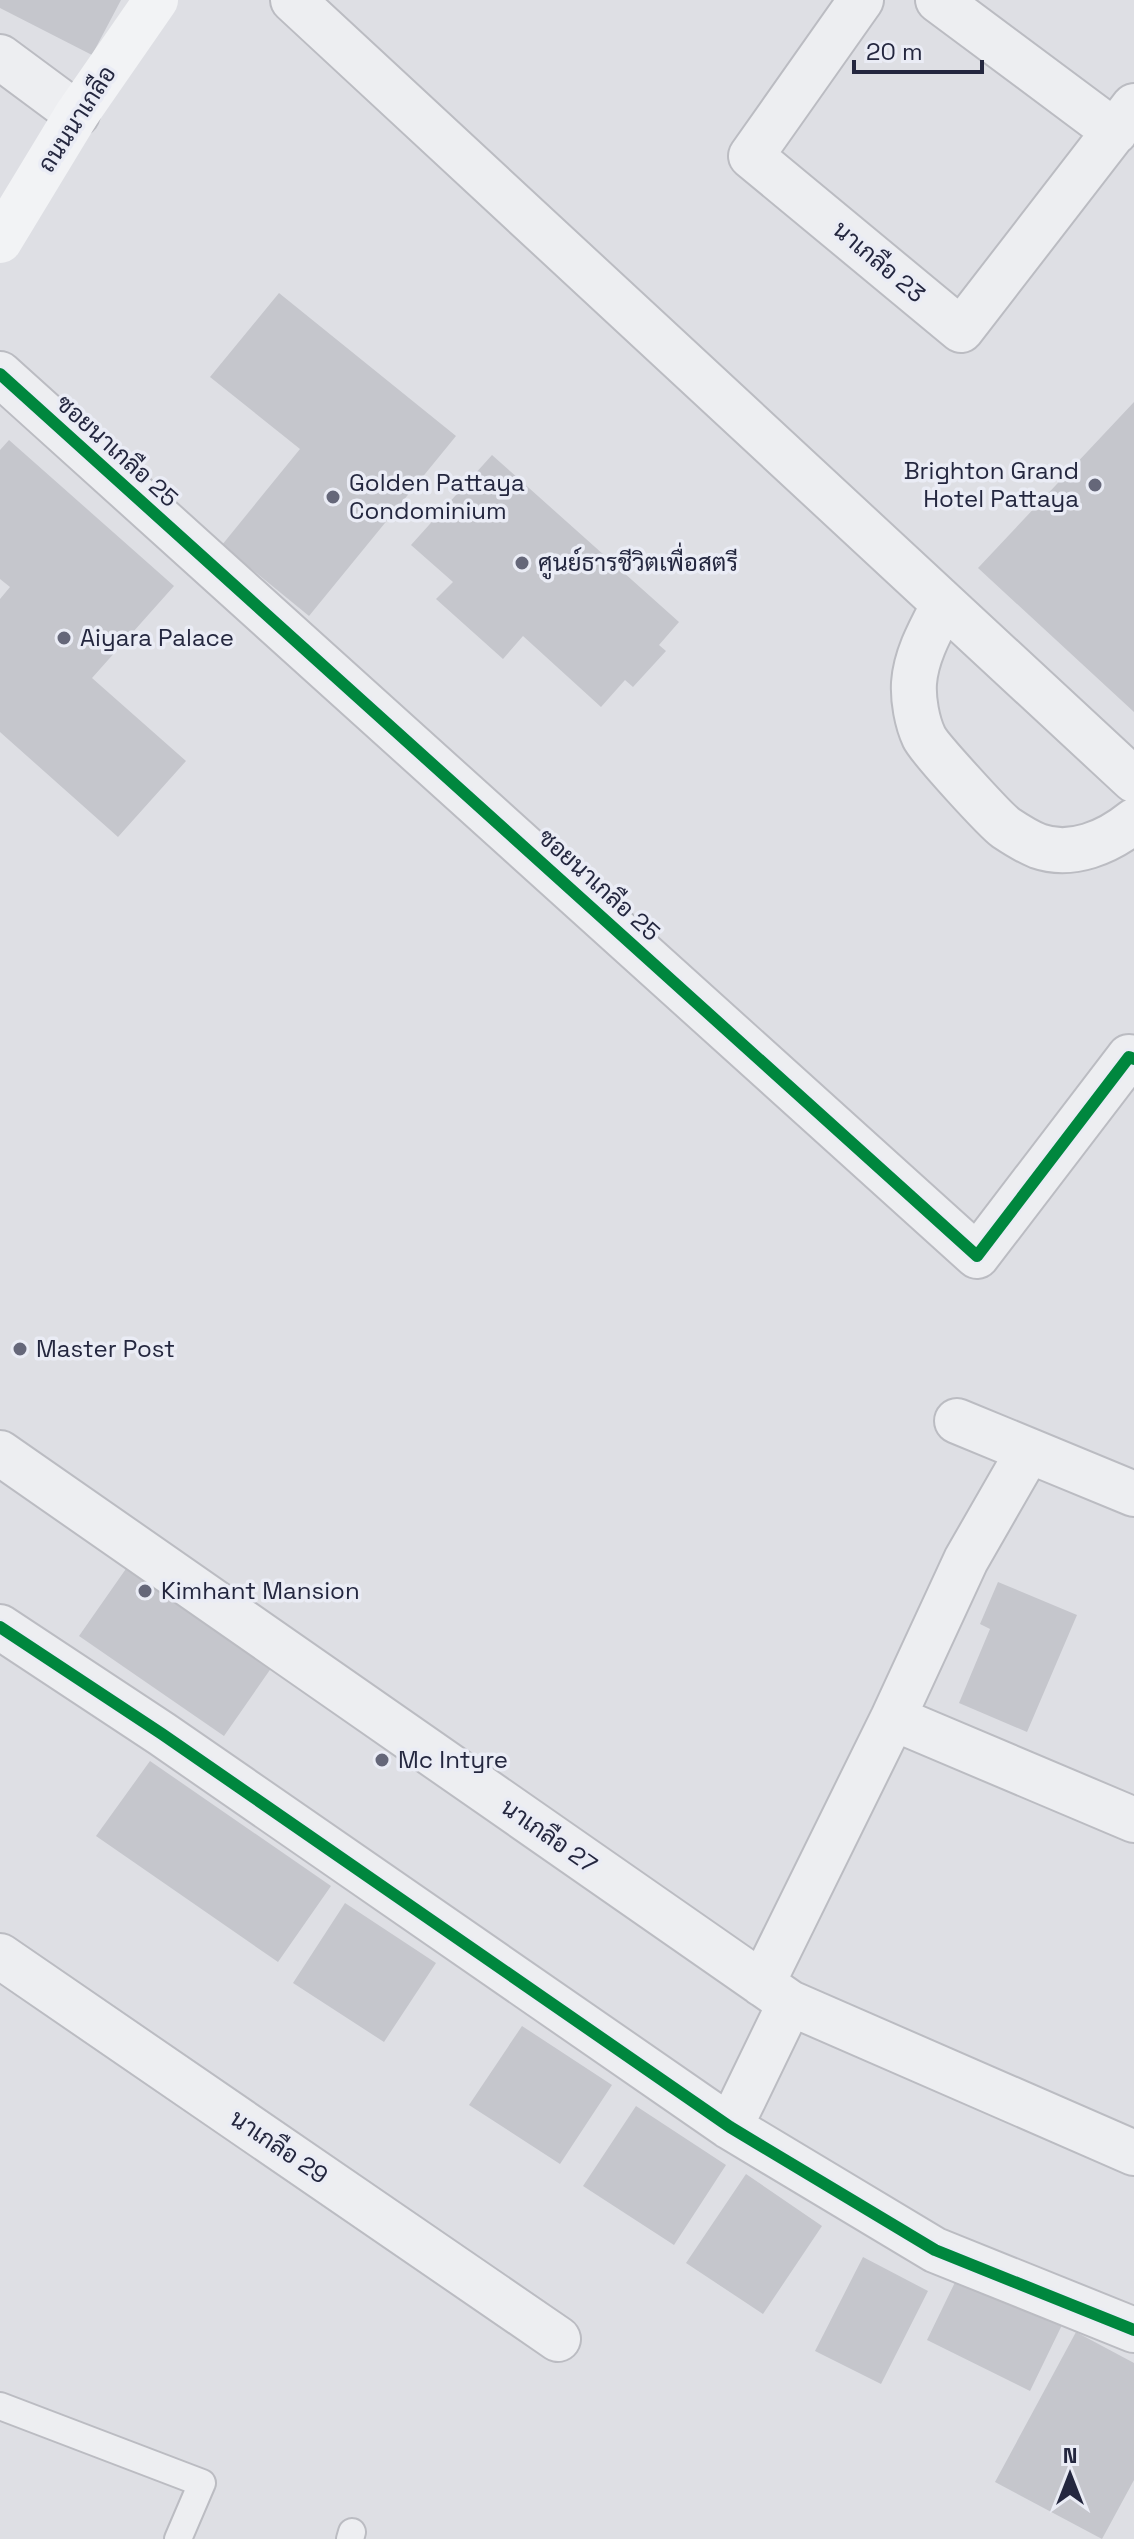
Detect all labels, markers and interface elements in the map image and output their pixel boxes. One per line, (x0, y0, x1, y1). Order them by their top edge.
scale bar (854, 24, 982, 74)
text: 20 m (866, 36, 923, 67)
street label: ถนนนาเกลือ (31, 60, 122, 178)
street label: นาเกลือ 23 (827, 214, 932, 309)
street label: ซอยนาเกลือ 25 (50, 388, 185, 514)
place label: Brighton Grand Hotel Pattaya (904, 455, 1079, 514)
place label: Golden Pattaya Condominium (349, 467, 525, 526)
marker: Brighton Grand Hotel Pattaya (1086, 476, 1104, 494)
marker: Golden Pattaya Condominium (324, 488, 342, 506)
place label: ศูนย์ธารชีวิตเพื่อสตรี (538, 542, 738, 580)
marker: ศูนย์ธารชีวิตเพื่อสตรี (513, 554, 531, 572)
place label: Aiyara Palace (80, 622, 234, 653)
marker: Aiyara Palace (55, 629, 73, 647)
street label: ซอยนาเกลือ 25 (532, 822, 667, 948)
place label: Master Post (36, 1333, 175, 1364)
marker: Master Post (11, 1340, 29, 1358)
place label: Kimhant Mansion (161, 1575, 360, 1606)
marker: Kimhant Mansion (136, 1582, 154, 1600)
place label: Mc Intyre (398, 1744, 508, 1775)
marker: Mc Intyre (373, 1751, 391, 1769)
street label: นาเกลือ 27 (495, 1791, 603, 1880)
street label: นาเกลือ 29 (224, 2103, 334, 2191)
north arrow (1030, 2435, 1110, 2515)
text: N (1063, 2441, 1077, 2469)

